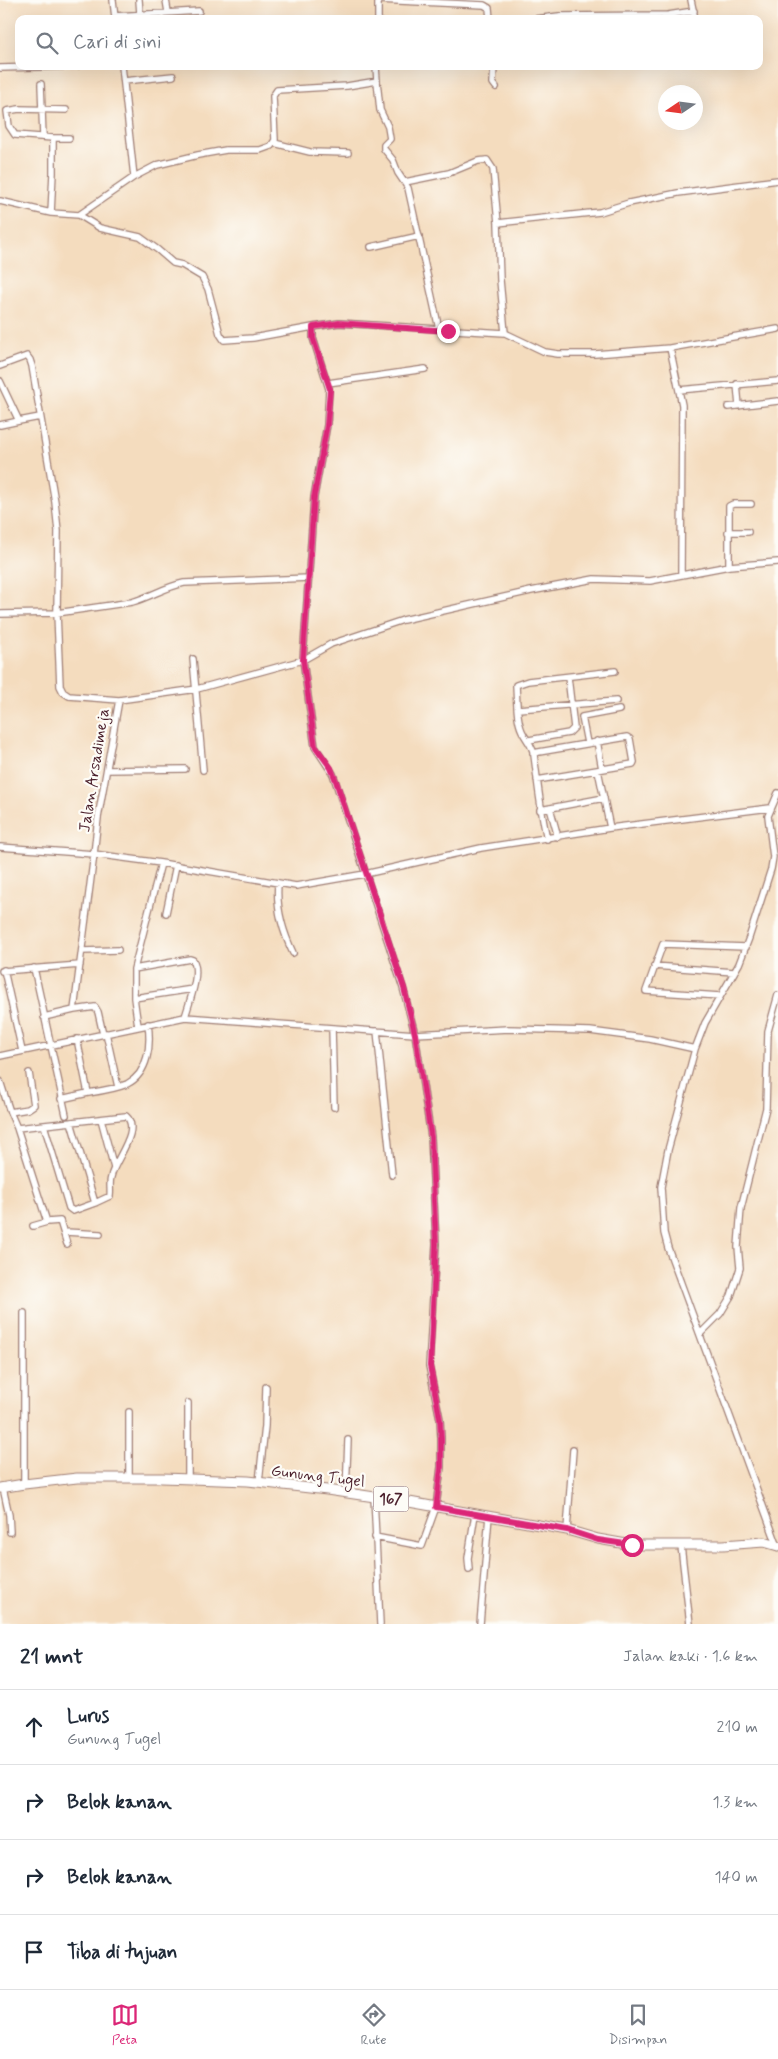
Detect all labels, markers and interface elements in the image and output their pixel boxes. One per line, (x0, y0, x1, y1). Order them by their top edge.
search box (15, 15, 763, 70)
icon: search (33, 29, 61, 57)
text: Cari di sini (73, 30, 161, 55)
north arrow (658, 85, 703, 130)
route end (437, 320, 460, 343)
street label: Jalan Arsadimeja (74, 707, 115, 834)
street label: Gunung Tugel (270, 1460, 366, 1494)
road number: 167 (374, 1486, 408, 1512)
route start (621, 1534, 644, 1557)
text: 21 mnt (20, 1643, 83, 1671)
text: Jalan kaki · 1.6 km (623, 1646, 758, 1667)
text: Lurus (67, 1704, 109, 1729)
icon: ahead (20, 1713, 48, 1741)
text: 210 m (717, 1717, 758, 1738)
text: Gunung Tugel (67, 1729, 161, 1750)
icon: right (20, 1788, 48, 1816)
text: Belok kanan (67, 1790, 172, 1815)
text: 1.3 km (713, 1792, 758, 1813)
icon: right (20, 1863, 48, 1891)
text: Belok kanan (67, 1865, 172, 1890)
text: 140 m (714, 1867, 758, 1888)
icon: arrive (20, 1938, 48, 1966)
text: Tiba di tujuan (67, 1940, 178, 1965)
tab: Peta (111, 2001, 139, 2049)
tab: Rute (360, 2001, 388, 2049)
tab: Disimpan (609, 2001, 667, 2049)

